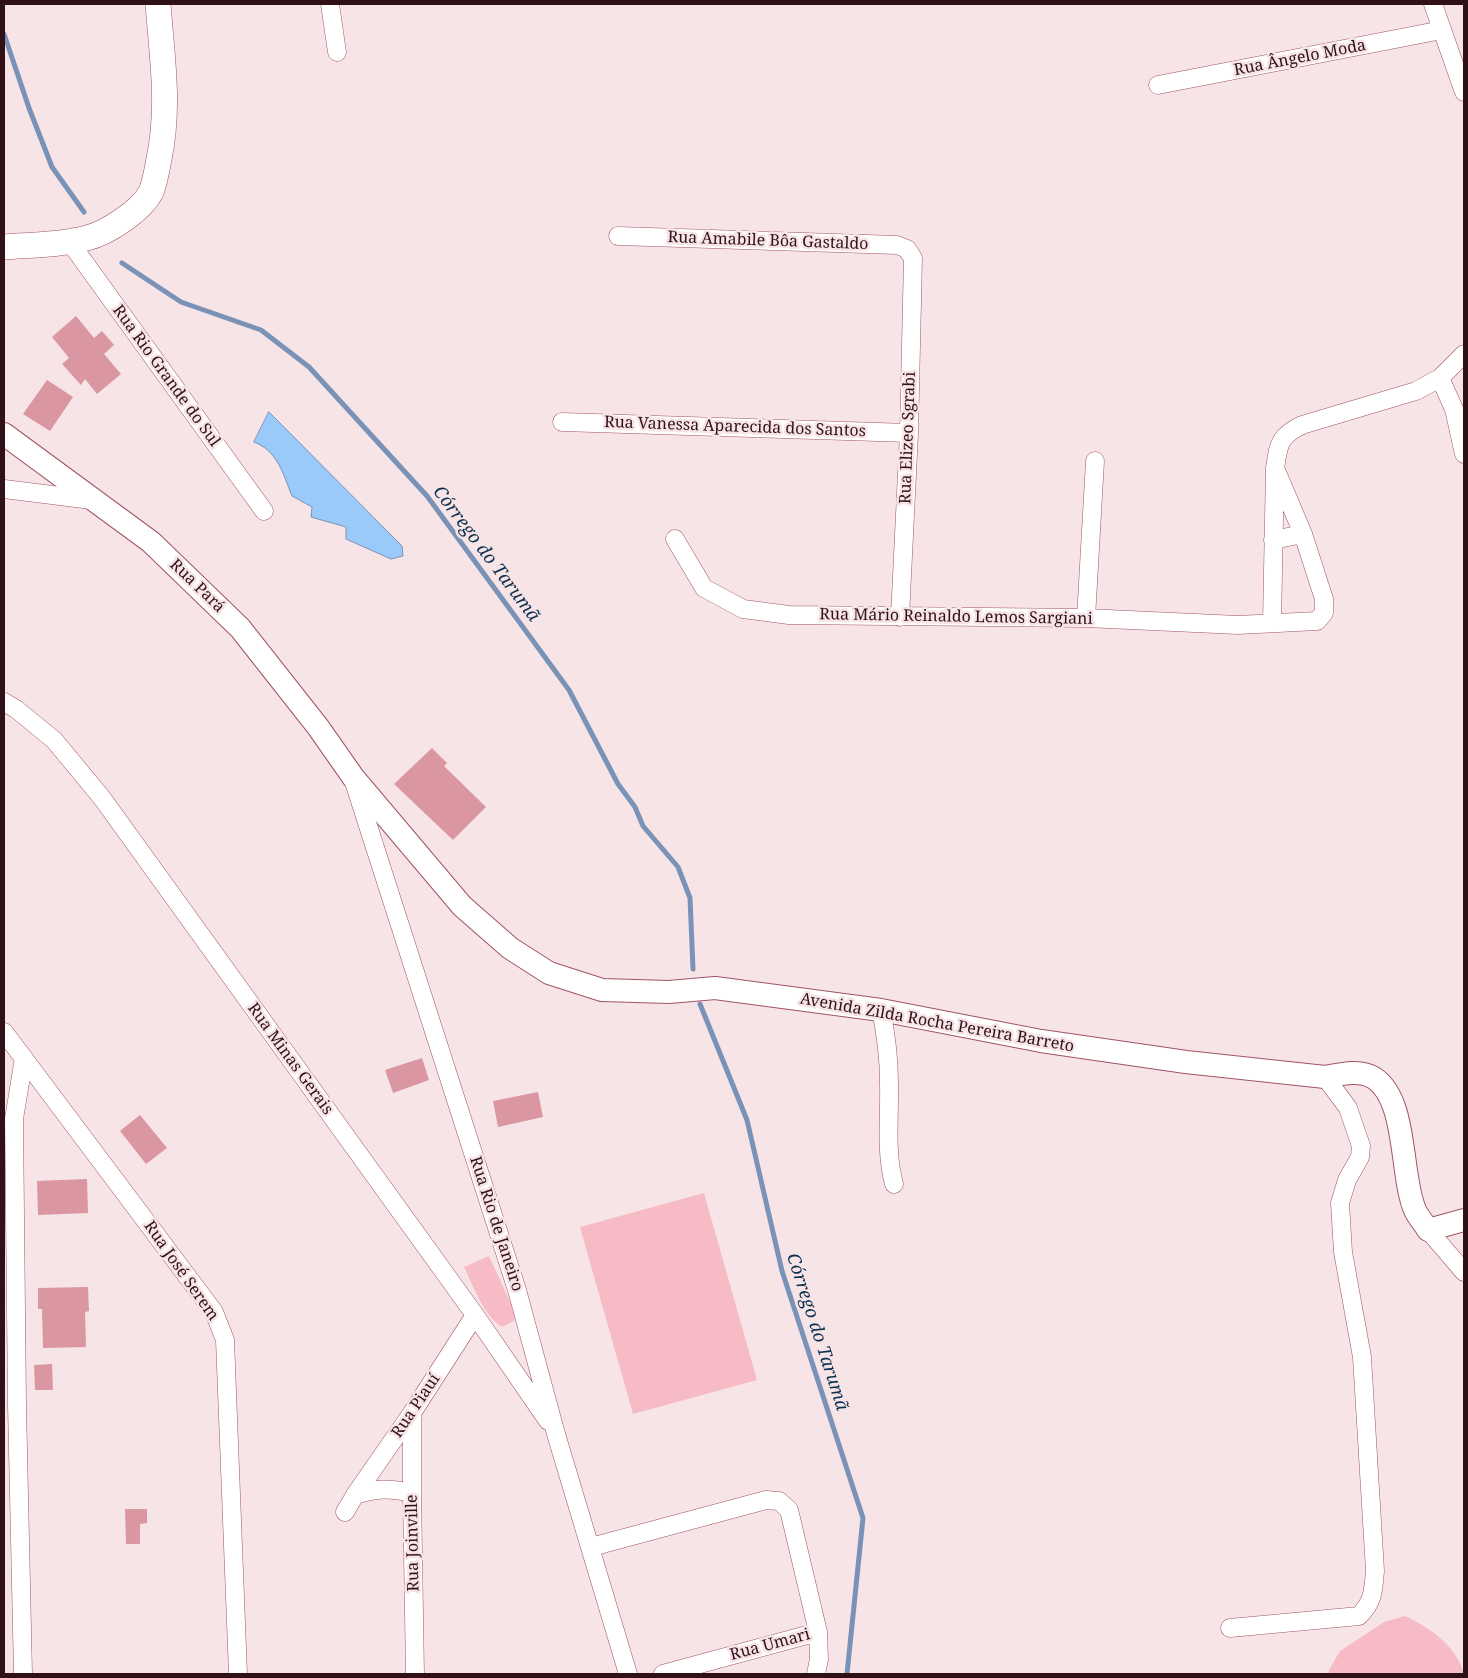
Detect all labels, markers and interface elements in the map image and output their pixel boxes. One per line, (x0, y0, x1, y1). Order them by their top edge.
street label: Rua Ângelo Moda (1232, 36, 1368, 80)
street label: Rua Amabile Bôa Gastaldo (667, 228, 869, 254)
street label: Rua Rio Grande do Sul (108, 301, 224, 451)
street label: Rua Elizeo Sgrabi (896, 371, 920, 505)
street label: Rua Vanessa Aparecida dos Santos (604, 413, 866, 441)
water label: Córrego do Tarumã (428, 482, 544, 626)
street label: Rua Pará (166, 555, 228, 617)
street label: Rua Mário Reinaldo Lemos Sargiani (819, 605, 1093, 629)
street label: Avenida Zilda Rocha Pereira Barreto (799, 989, 1075, 1057)
street label: Rua Minas Gerais (243, 999, 337, 1119)
street label: Rua Rio de Janeiro (465, 1154, 527, 1294)
street label: Rua José Serem (140, 1217, 222, 1325)
water label: Córrego do Tarumã (781, 1251, 853, 1413)
street label: Rua Piauí (388, 1370, 444, 1442)
street label: Rua Joinville (403, 1494, 423, 1592)
street label: Rua Umari (728, 1625, 812, 1665)

